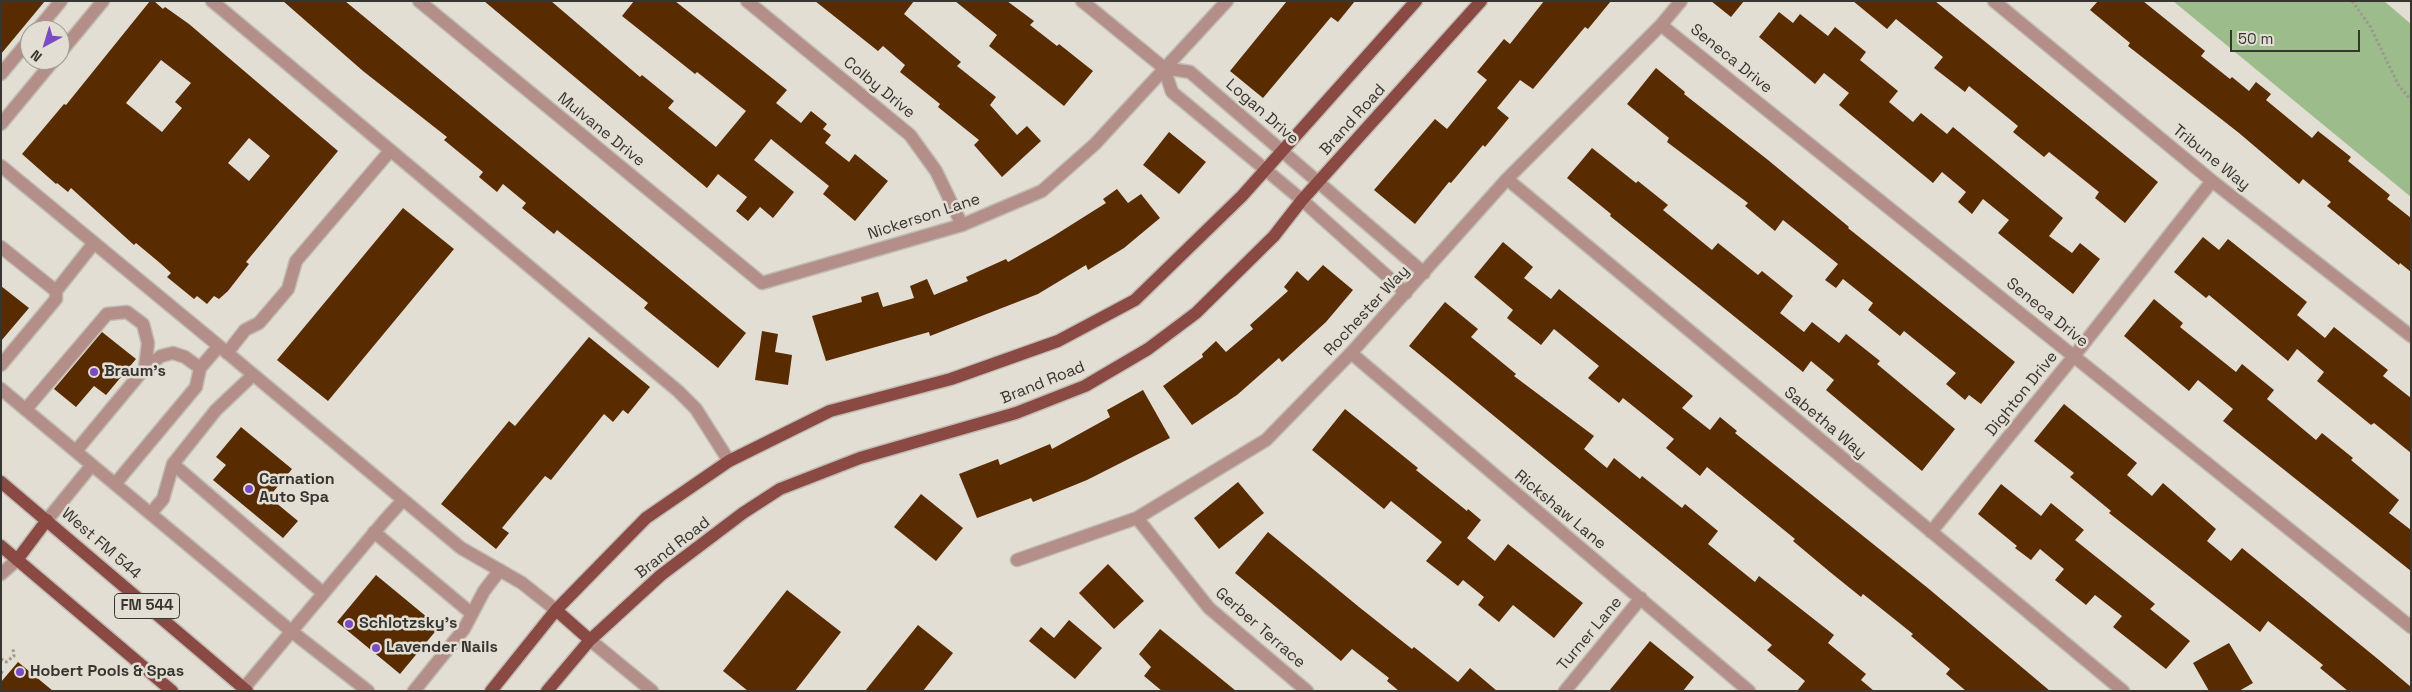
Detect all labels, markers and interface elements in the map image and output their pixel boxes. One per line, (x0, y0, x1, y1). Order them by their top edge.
north arrow (20, 20, 70, 70)
street label: Seneca Drive (1686, 20, 1776, 98)
scale bar (2232, 20, 2362, 52)
text: 50 m (2238, 29, 2273, 48)
text: N (27, 46, 46, 66)
street label: Colby Drive (839, 53, 919, 123)
street label: Logan Drive (1222, 75, 1302, 149)
street label: Brand Road (1316, 80, 1390, 160)
street label: Mulvane Drive (553, 89, 649, 171)
street label: Tribune Way (2168, 121, 2254, 195)
street label: Nickerson Lane (865, 190, 983, 244)
street label: Rochester Way (1320, 262, 1414, 360)
street label: Seneca Drive (2002, 274, 2092, 352)
street label: Dighton Drive (1982, 348, 2062, 440)
street label: Brand Road (998, 357, 1088, 409)
place label: Braum's (104, 362, 166, 382)
marker: Braum's (88, 366, 100, 378)
street label: Sabetha Way (1780, 383, 1870, 463)
street label: Rickshaw Lane (1510, 466, 1610, 554)
place label: Carnation Auto Spa (259, 470, 335, 508)
marker: Carnation Auto Spa (243, 483, 255, 495)
street label: West FM 544 (57, 504, 145, 584)
street label: Brand Road (632, 513, 714, 583)
street label: Gerber Terrace (1211, 584, 1309, 672)
street label: Turner Lane (1554, 593, 1626, 675)
road number: FM 544 (114, 594, 180, 618)
place label: Schlotzsky's (359, 614, 457, 634)
marker: Schlotzsky's (343, 618, 355, 630)
place label: Lavender Nails (386, 638, 498, 658)
marker: Lavender Nails (370, 642, 382, 654)
place label: Hobert Pools & Spas (30, 662, 184, 682)
marker: Hobert Pools & Spas (14, 666, 26, 678)

